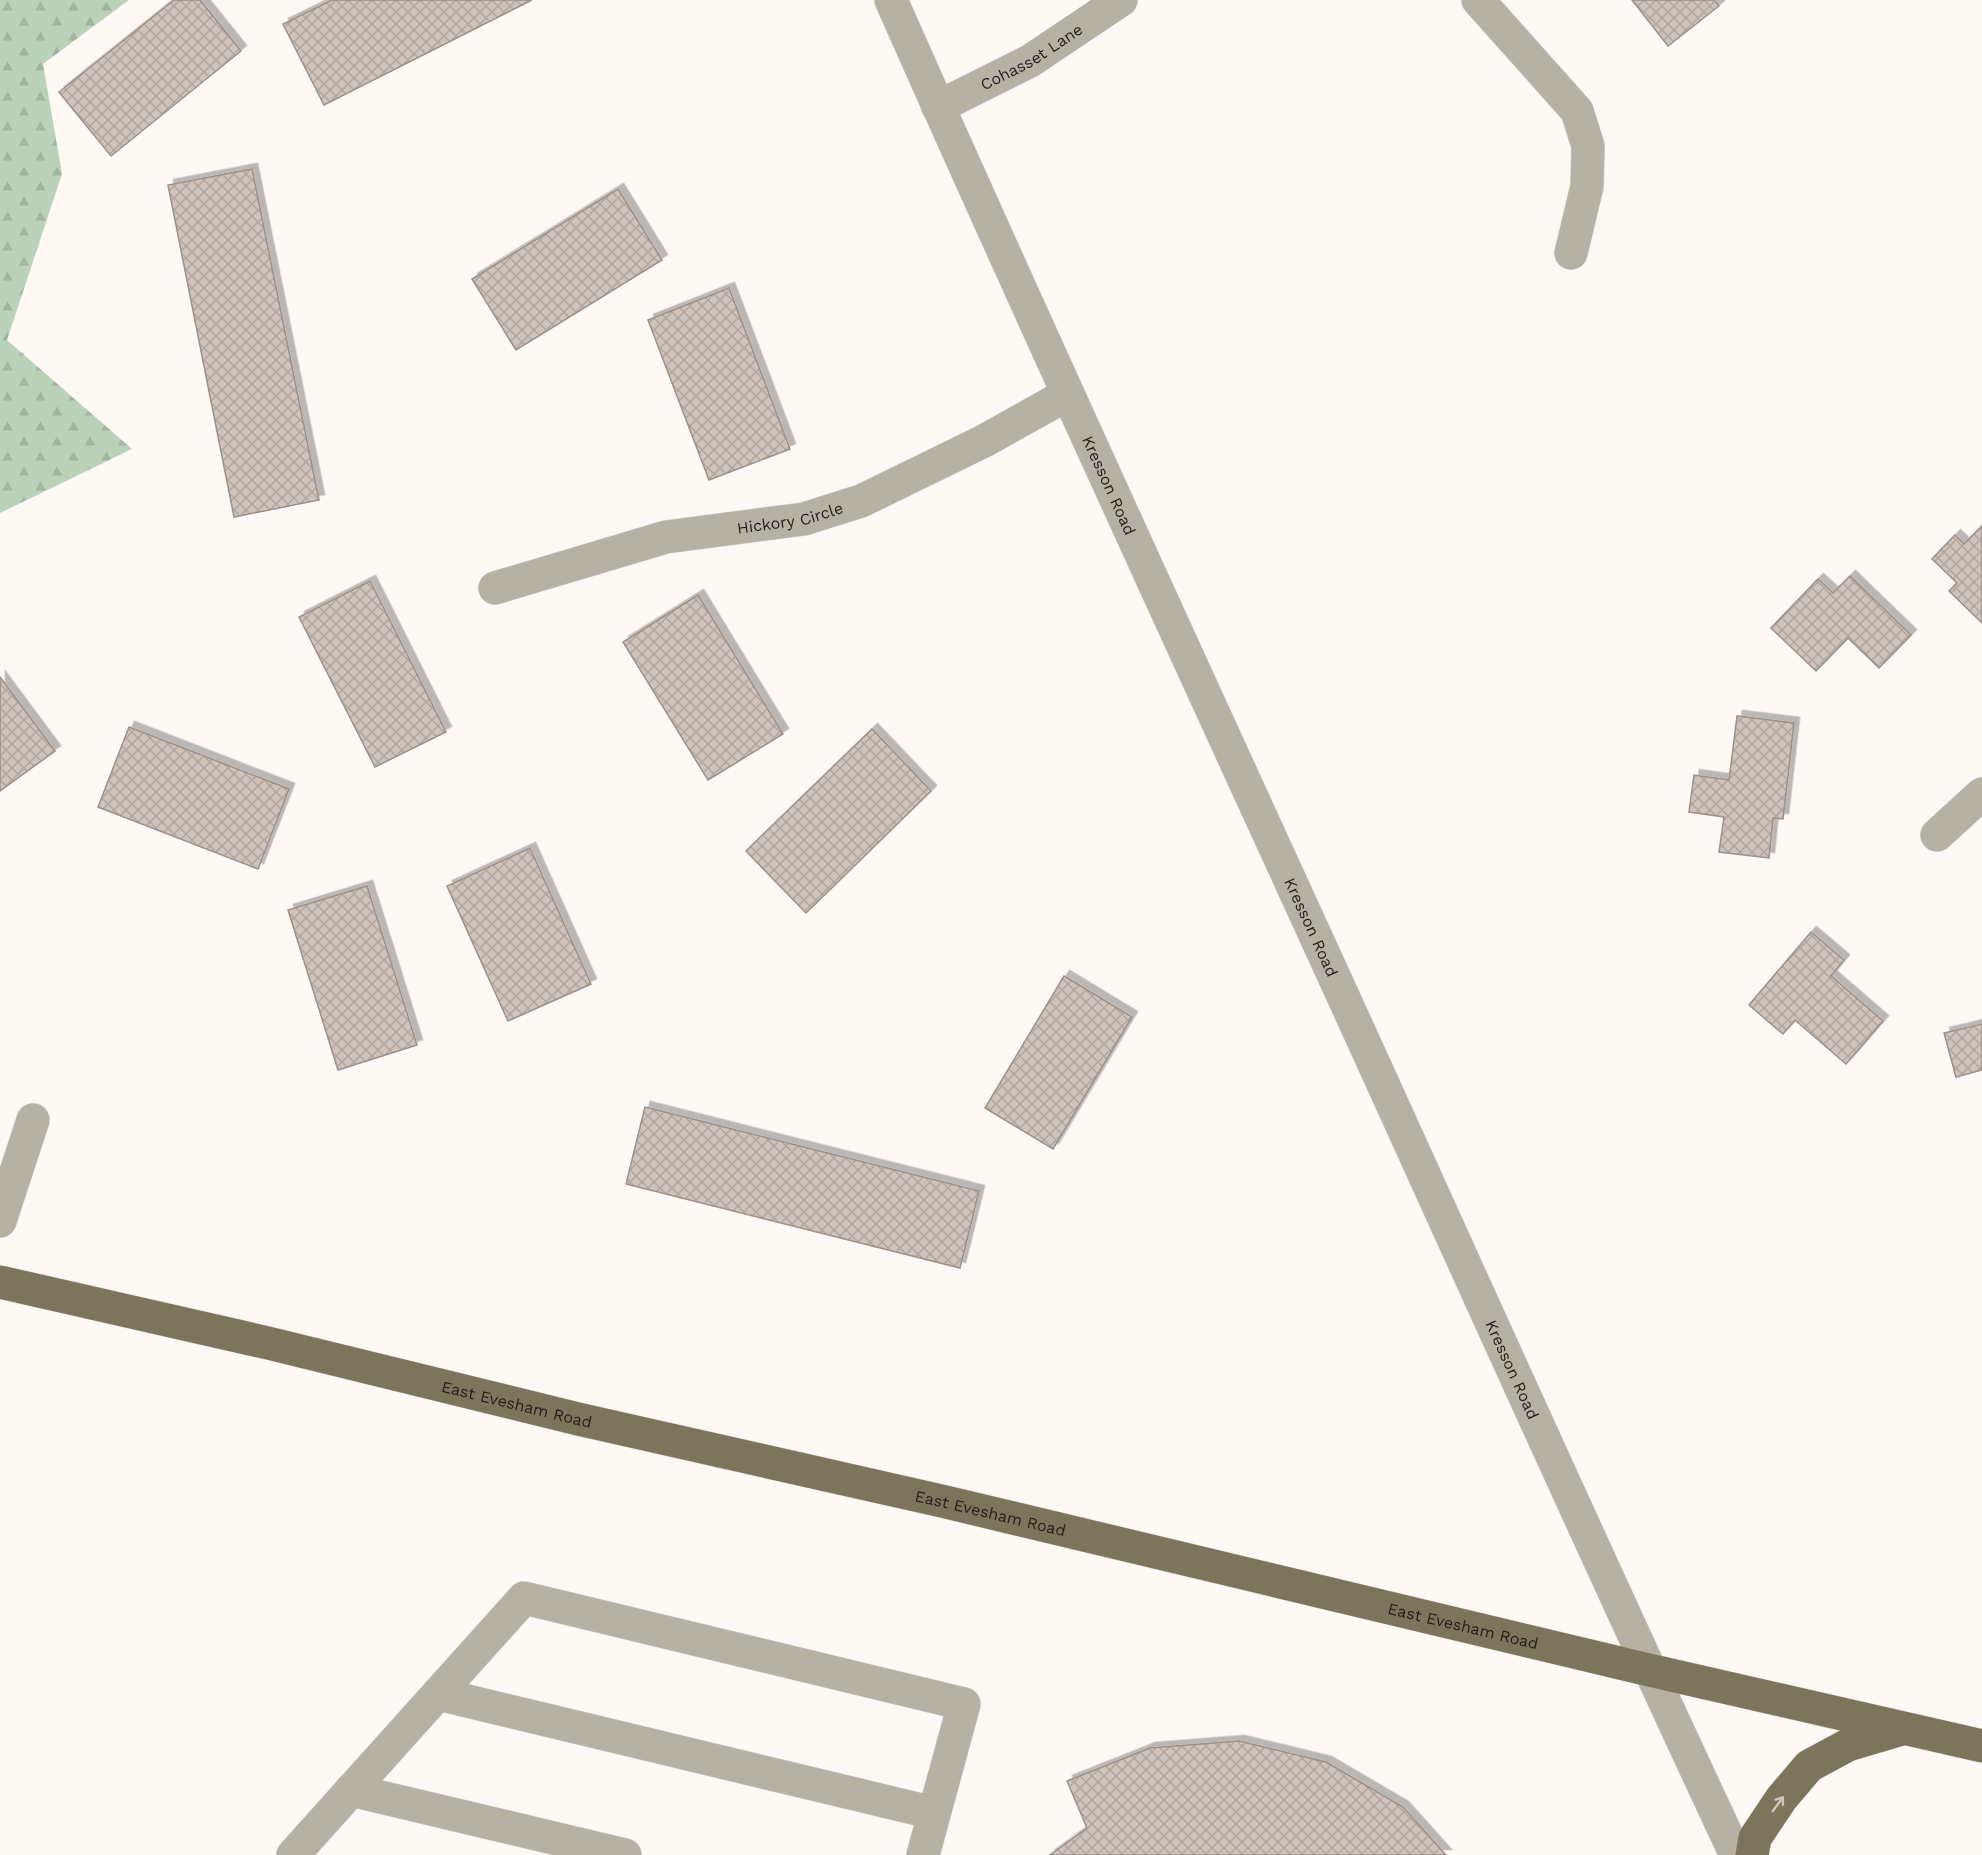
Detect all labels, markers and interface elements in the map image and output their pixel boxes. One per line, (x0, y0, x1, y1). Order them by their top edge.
street label: Cohasset Lane (977, 20, 1086, 94)
street label: Kresson Road (1078, 433, 1140, 538)
street label: Hickory Circle (736, 498, 845, 538)
street label: Kresson Road (1280, 875, 1342, 980)
street label: Kresson Road (1481, 1317, 1543, 1422)
street label: East Evesham Road (439, 1377, 594, 1432)
street label: East Evesham Road (913, 1486, 1068, 1540)
street label: East Evesham Road (1386, 1599, 1540, 1653)
one-way arrow (1772, 1797, 1784, 1813)

